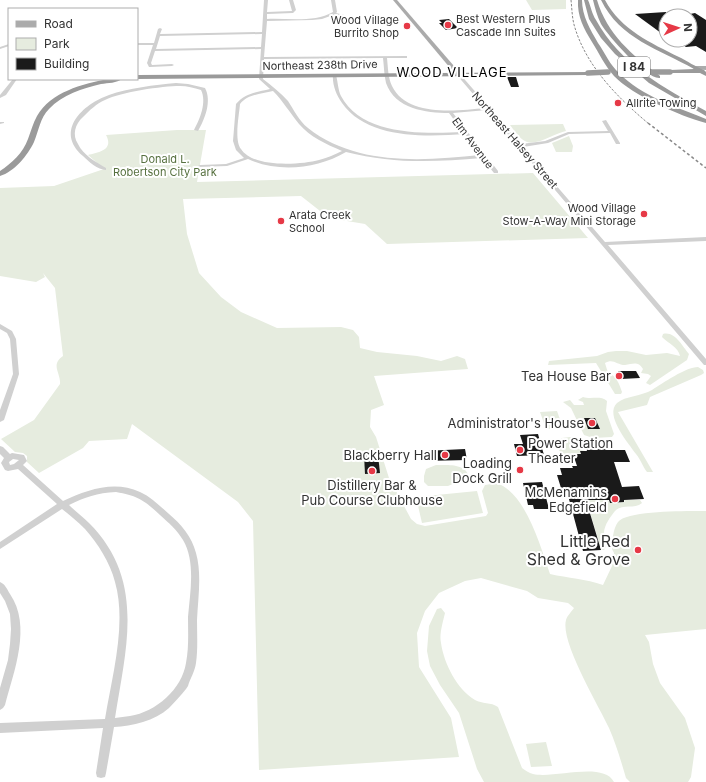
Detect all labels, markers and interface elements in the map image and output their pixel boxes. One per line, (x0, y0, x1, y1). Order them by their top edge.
legend (8, 8, 138, 80)
north arrow (658, 8, 698, 48)
place label: Best Western Plus Cascade Inn Suites (456, 12, 556, 39)
place label: Wood Village Burrito Shop (331, 13, 399, 40)
text: Road (44, 16, 73, 31)
marker: Best Western Plus Cascade Inn Suites (443, 20, 453, 30)
marker: Wood Village Burrito Shop (402, 21, 412, 31)
text: N (681, 23, 695, 32)
text: Park (44, 36, 70, 51)
text: Building (44, 56, 89, 71)
street label: Northeast 238th Drive (262, 57, 378, 73)
road number: I 84 (618, 57, 650, 77)
district label: WOOD VILLAGE (397, 64, 507, 80)
street label: Northeast Halsey Street (469, 89, 561, 192)
place label: Allrite Towing (626, 96, 696, 110)
marker: Allrite Towing (613, 98, 623, 108)
street label: Elm Avenue (449, 115, 497, 171)
park label: Donald L. Robertson City Park (113, 152, 217, 179)
place label: Wood Village Stow-A-Way Mini Storage (503, 201, 636, 228)
place label: Arata Creek School (289, 208, 351, 235)
marker: Wood Village Stow-A-Way Mini Storage (639, 209, 649, 219)
marker: Arata Creek School (276, 216, 286, 226)
place label: Tea House Bar (521, 368, 611, 384)
marker: Tea House Bar (614, 371, 624, 381)
place label: Administrator's House (448, 415, 584, 431)
marker: Administrator's House (587, 418, 597, 428)
place label: Power Station Theater (528, 435, 613, 466)
marker: Power Station Theater (515, 445, 525, 455)
place label: Blackberry Hall (344, 447, 437, 463)
marker: Blackberry Hall (440, 450, 450, 460)
place label: Loading Dock Grill (452, 455, 512, 486)
marker: Loading Dock Grill (515, 465, 525, 475)
marker: Distillery Bar & Pub Course Clubhouse (367, 466, 377, 476)
place label: Distillery Bar & Pub Course Clubhouse (301, 477, 443, 508)
place label: McMenamins Edgefield (524, 484, 607, 515)
marker: McMenamins Edgefield (610, 494, 620, 504)
place label: Little Red Shed & Grove (527, 531, 630, 569)
marker: Little Red Shed & Grove (633, 545, 643, 555)

